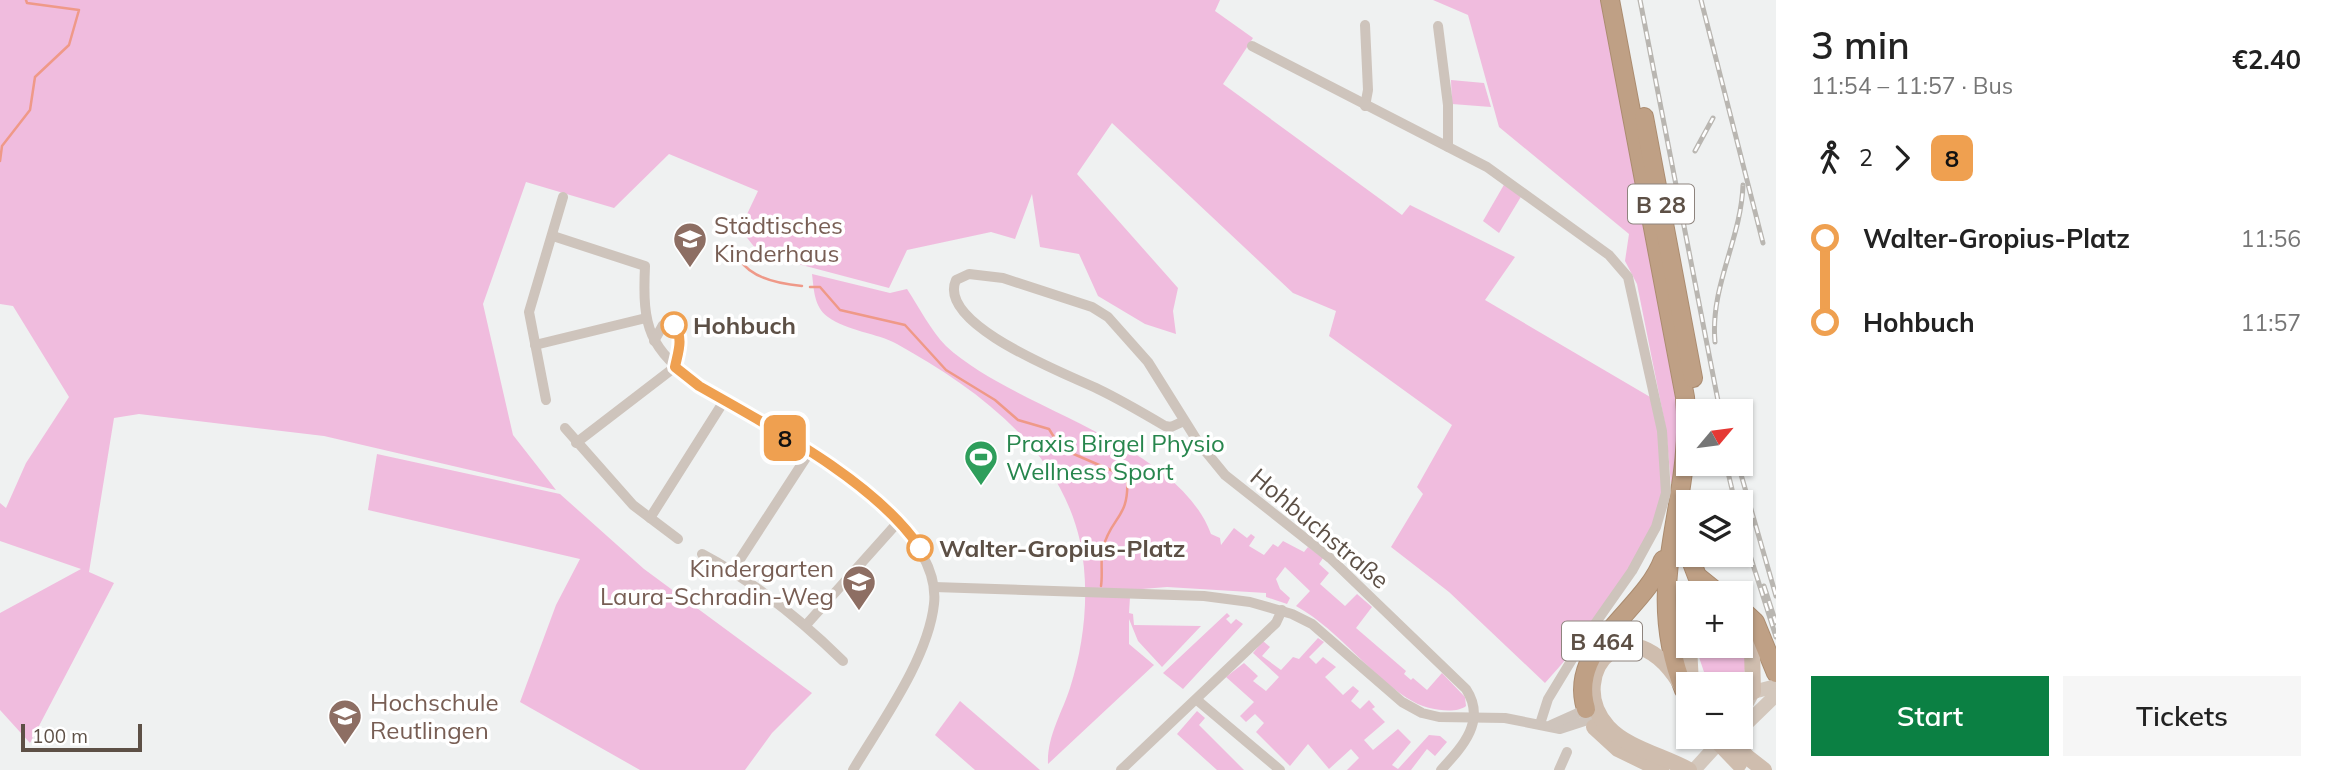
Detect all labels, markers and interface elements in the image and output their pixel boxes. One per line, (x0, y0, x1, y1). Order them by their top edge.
text: 3 min (1811, 21, 1910, 69)
text: €2.40 (2232, 43, 2301, 76)
text: 11:54 – 11:57 · Bus (1811, 71, 2013, 100)
icon: walk (1811, 139, 1849, 177)
icon: forward (1883, 139, 1921, 177)
text: 2 (1859, 143, 1873, 172)
text: 8 (1945, 143, 1959, 173)
road number: B 28 (1628, 184, 1694, 224)
place label: Städtisches Kinderhaus (714, 210, 843, 268)
school or university icon: Städtisches Kinderhaus (671, 220, 709, 269)
text: Walter-Gropius-Platz (1863, 222, 2130, 255)
text: 11:56 (2241, 224, 2301, 253)
text: Hohbuch (1863, 306, 1975, 339)
text: 11:57 (2241, 308, 2301, 337)
place label: Hohbuch (693, 310, 796, 340)
marker: Hohbuch (661, 312, 687, 338)
north arrow (1676, 399, 1754, 476)
map controls (1676, 399, 1753, 749)
line badge: 8 (762, 415, 808, 461)
text: 8 (778, 423, 792, 453)
place label: Praxis Birgel Physio Wellness Sport (1006, 428, 1225, 486)
sports icon: Praxis Birgel Physio Wellness Sport (962, 438, 1000, 487)
street label: Hohbuchstraße (1245, 461, 1395, 595)
button: layers (1676, 490, 1753, 567)
place label: Walter-Gropius-Platz (939, 533, 1185, 563)
marker: Walter-Gropius-Platz (907, 535, 933, 561)
place label: Kindergarten Laura-Schradin-Weg (600, 553, 834, 611)
school or university icon: Kindergarten Laura-Schradin-Weg (840, 563, 878, 612)
button: + (1676, 581, 1753, 658)
road number: B 464 (1562, 622, 1642, 660)
button: − (1676, 672, 1753, 749)
button: Start (1811, 676, 2049, 756)
button: Tickets (2063, 676, 2301, 756)
place label: Hochschule Reutlingen (370, 687, 499, 745)
school or university icon: Hochschule Reutlingen (326, 697, 364, 746)
scale bar (21, 721, 142, 753)
text: 100 m (32, 724, 88, 748)

